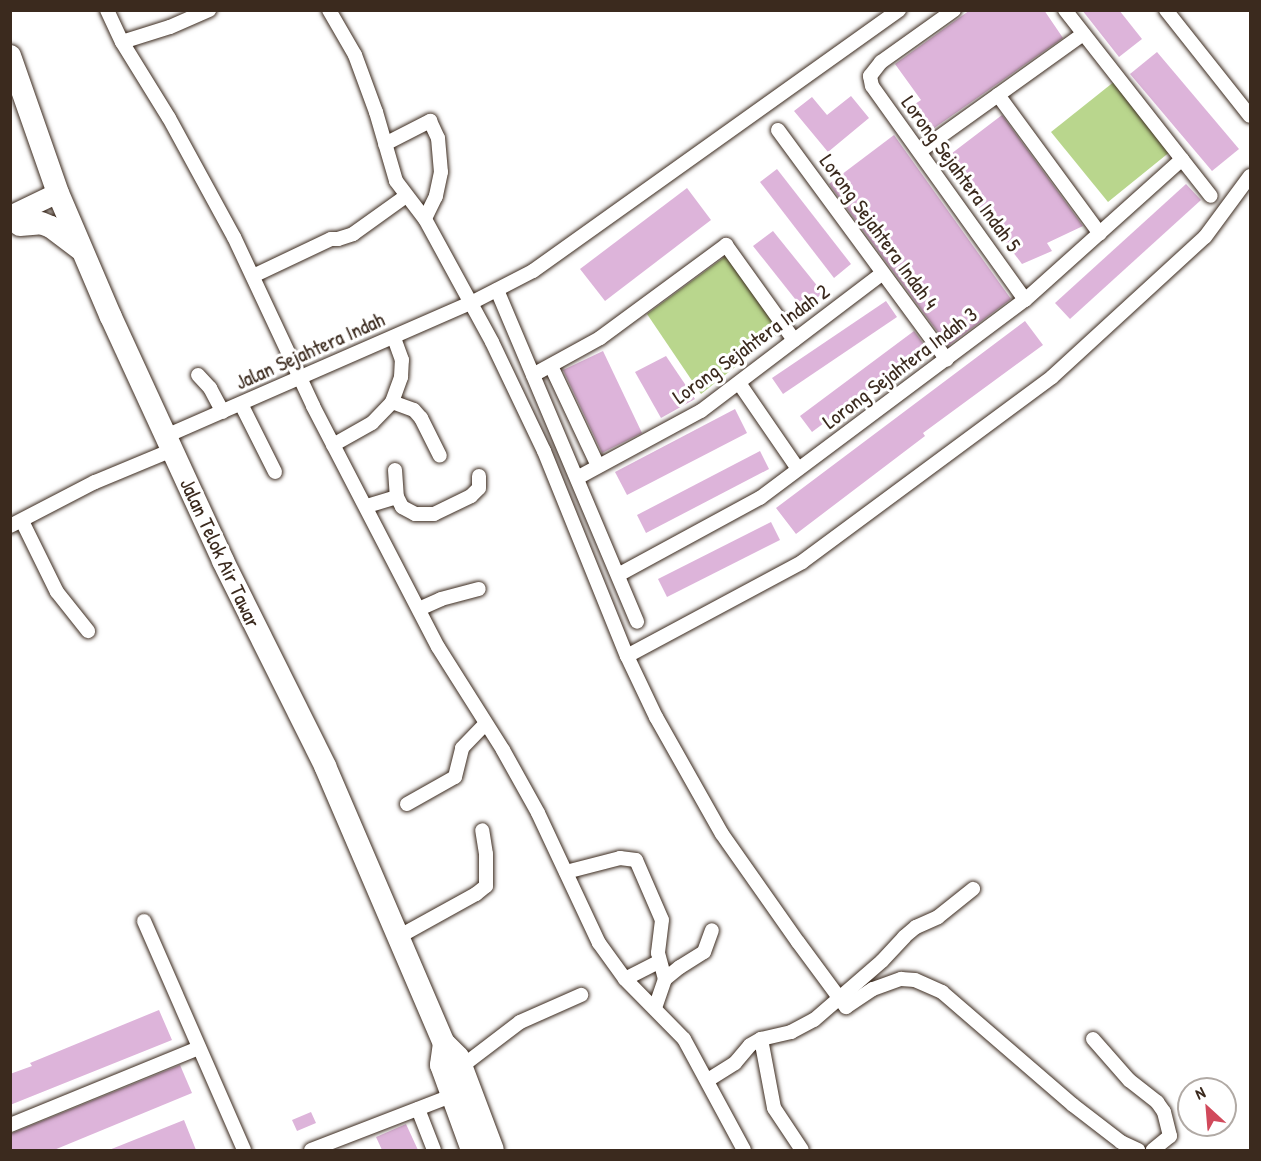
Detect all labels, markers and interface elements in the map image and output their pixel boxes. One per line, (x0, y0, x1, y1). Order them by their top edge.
street label: Lorong Sejahtera Indah 5 (896, 91, 1026, 257)
street label: Lorong Sejahtera Indah 4 (814, 150, 944, 314)
street label: Lorong Sejahtera Indah 2 (668, 279, 834, 409)
street label: Lorong Sejahtera Indah 3 (818, 302, 982, 434)
street label: Jalan Sejahtera Indah (232, 307, 388, 395)
street label: Jalan Telok Air Tawar (174, 474, 266, 632)
north arrow (1177, 1077, 1237, 1137)
text: N (1191, 1081, 1209, 1104)

